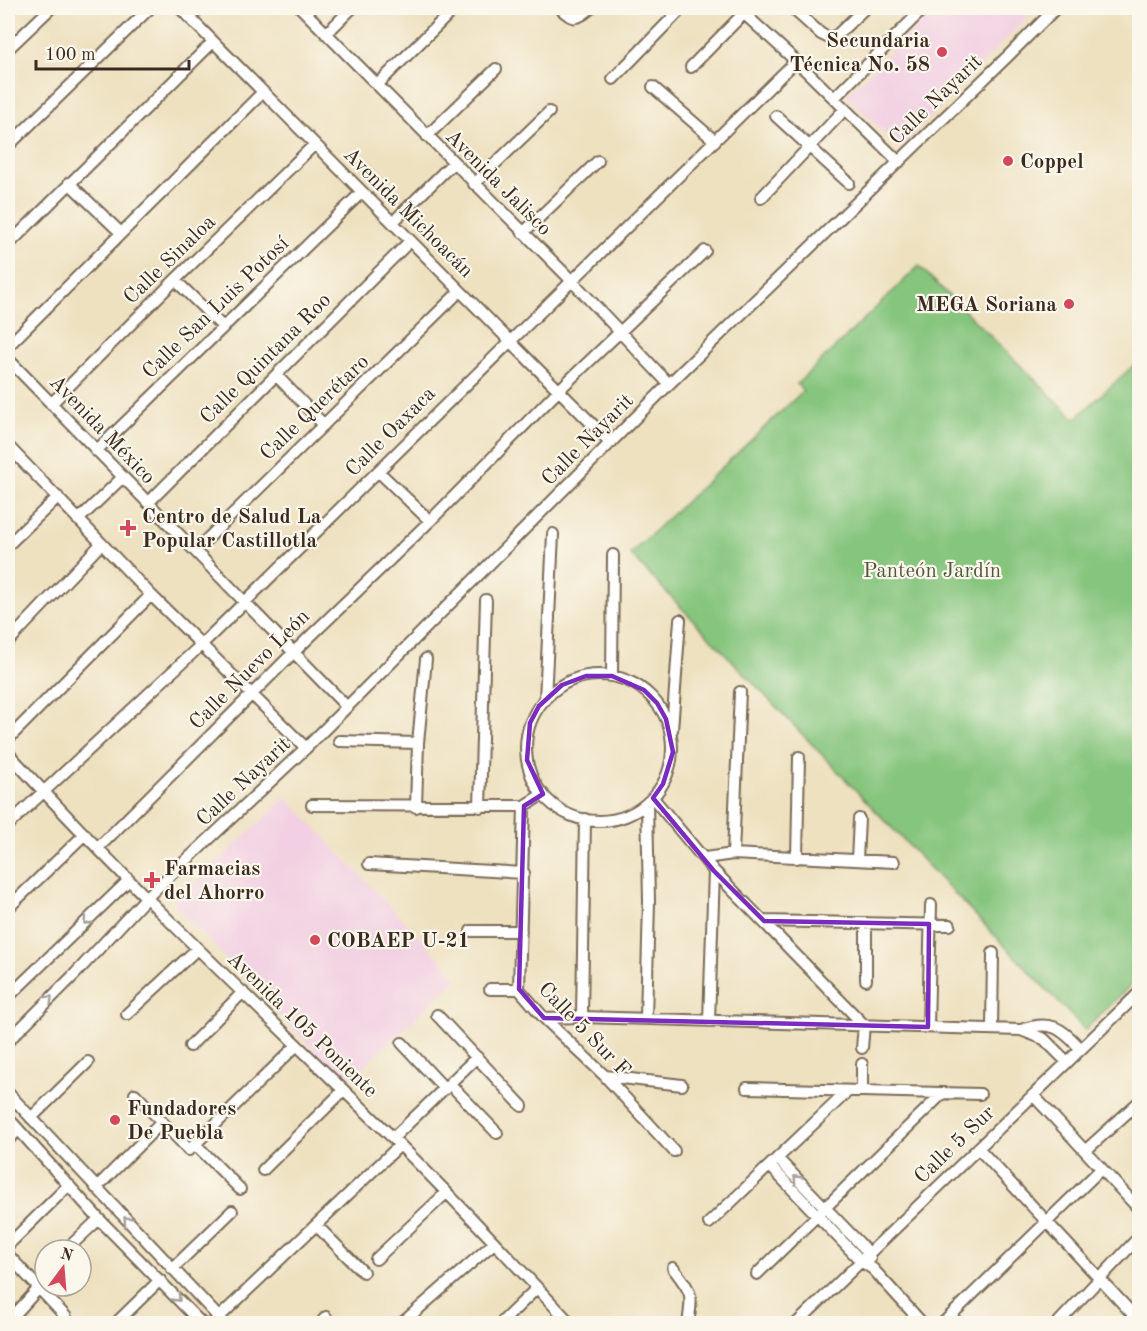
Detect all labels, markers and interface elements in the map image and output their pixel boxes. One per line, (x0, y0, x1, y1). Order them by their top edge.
place label: Secundaria Técnica No. 58 (790, 31, 930, 76)
scale bar (36, 33, 189, 71)
marker: Secundaria Técnica No. 58 (935, 45, 949, 59)
text: 100 m (45, 46, 96, 64)
street label: Calle Nayarit (886, 51, 986, 149)
street label: Avenida Jalisco (441, 126, 555, 240)
street label: Avenida Michoacán (339, 144, 477, 282)
place label: Coppel (1020, 152, 1084, 173)
marker: Coppel (1001, 154, 1015, 168)
street label: Calle Sinaloa (120, 211, 220, 309)
street label: Calle San Luis Potosí (139, 233, 293, 383)
street label: Calle Quintana Roo (197, 290, 336, 429)
place label: MEGA Soriana (916, 295, 1057, 316)
marker: MEGA Soriana (1062, 297, 1076, 311)
street label: Calle Querétaro (257, 351, 373, 465)
street label: Avenida México (45, 372, 159, 488)
street label: Calle Oaxaca (342, 383, 440, 481)
street label: Calle Nayarit (538, 390, 638, 490)
place label: Centro de Salud La Popular Castillotla (142, 507, 322, 552)
marker: Centro de Salud La Popular Castillotla (119, 519, 137, 537)
park label: Panteón Jardín (863, 561, 1001, 582)
street label: Calle Nuevo León (186, 606, 314, 734)
street label: Calle Nayarit (193, 733, 295, 831)
place label: Farmacias del Ahorro (164, 859, 265, 904)
marker: Farmacias del Ahorro (145, 873, 159, 887)
one-way arrow (83, 913, 94, 924)
place label: COBAEP U-21 (327, 931, 470, 952)
marker: COBAEP U-21 (308, 933, 322, 947)
street label: Avenida 105 Poniente (223, 948, 381, 1102)
street label: Calle 5 Sur F (534, 979, 634, 1081)
one-way arrow (42, 996, 53, 1006)
place label: Fundadores De Puebla (127, 1099, 236, 1144)
street label: Calle 5 Sur (911, 1102, 999, 1188)
marker: Fundadores De Puebla (108, 1113, 122, 1127)
one-way arrow (793, 1175, 804, 1185)
one-way arrow (123, 1217, 134, 1227)
north arrow (33, 1238, 93, 1298)
text: N (58, 1246, 75, 1265)
one-way arrow (170, 1291, 181, 1302)

